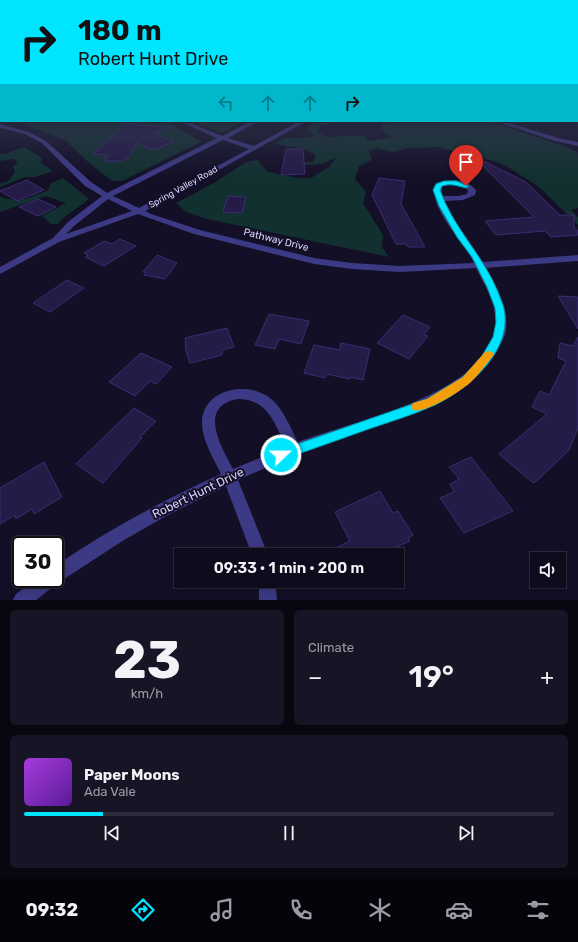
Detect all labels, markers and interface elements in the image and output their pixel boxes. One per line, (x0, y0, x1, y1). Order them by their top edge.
text: 180 m (78, 14, 162, 47)
icon: right (12, 16, 64, 68)
text: Robert Hunt Drive (78, 48, 228, 70)
icon: left (215, 92, 237, 114)
icon: ahead (257, 92, 279, 114)
icon: ahead (299, 92, 321, 114)
icon: right (341, 92, 363, 114)
pin (449, 145, 483, 186)
icon: arrive (455, 151, 477, 173)
street label: Spring Valley Road (147, 164, 219, 210)
street label: Pathway Drive (242, 226, 310, 254)
position arrow (260, 434, 302, 476)
street label: Robert Hunt Drive (150, 465, 246, 521)
speed limit sign: 30 (12, 536, 64, 588)
map controls (530, 552, 566, 588)
button: sound (530, 552, 566, 588)
text: 09:33 · 1 min · 200 m (214, 559, 364, 577)
text: 23 (113, 629, 181, 691)
text: Climate (308, 640, 354, 655)
text: 19° (409, 659, 454, 695)
text: − (308, 664, 322, 691)
text: + (540, 664, 554, 691)
text: km/h (131, 686, 163, 701)
text: Paper Moons (84, 766, 180, 784)
text: Ada Vale (84, 784, 136, 799)
icon: previous (101, 822, 123, 844)
icon: pause (278, 822, 300, 844)
icon: next (455, 822, 477, 844)
icon: directions (129, 896, 157, 924)
icon: music (208, 896, 236, 924)
icon: phone (287, 896, 315, 924)
icon: climate (366, 896, 394, 924)
icon: car (445, 896, 473, 924)
icon: filters (524, 896, 552, 924)
text: 09:32 (26, 899, 78, 921)

